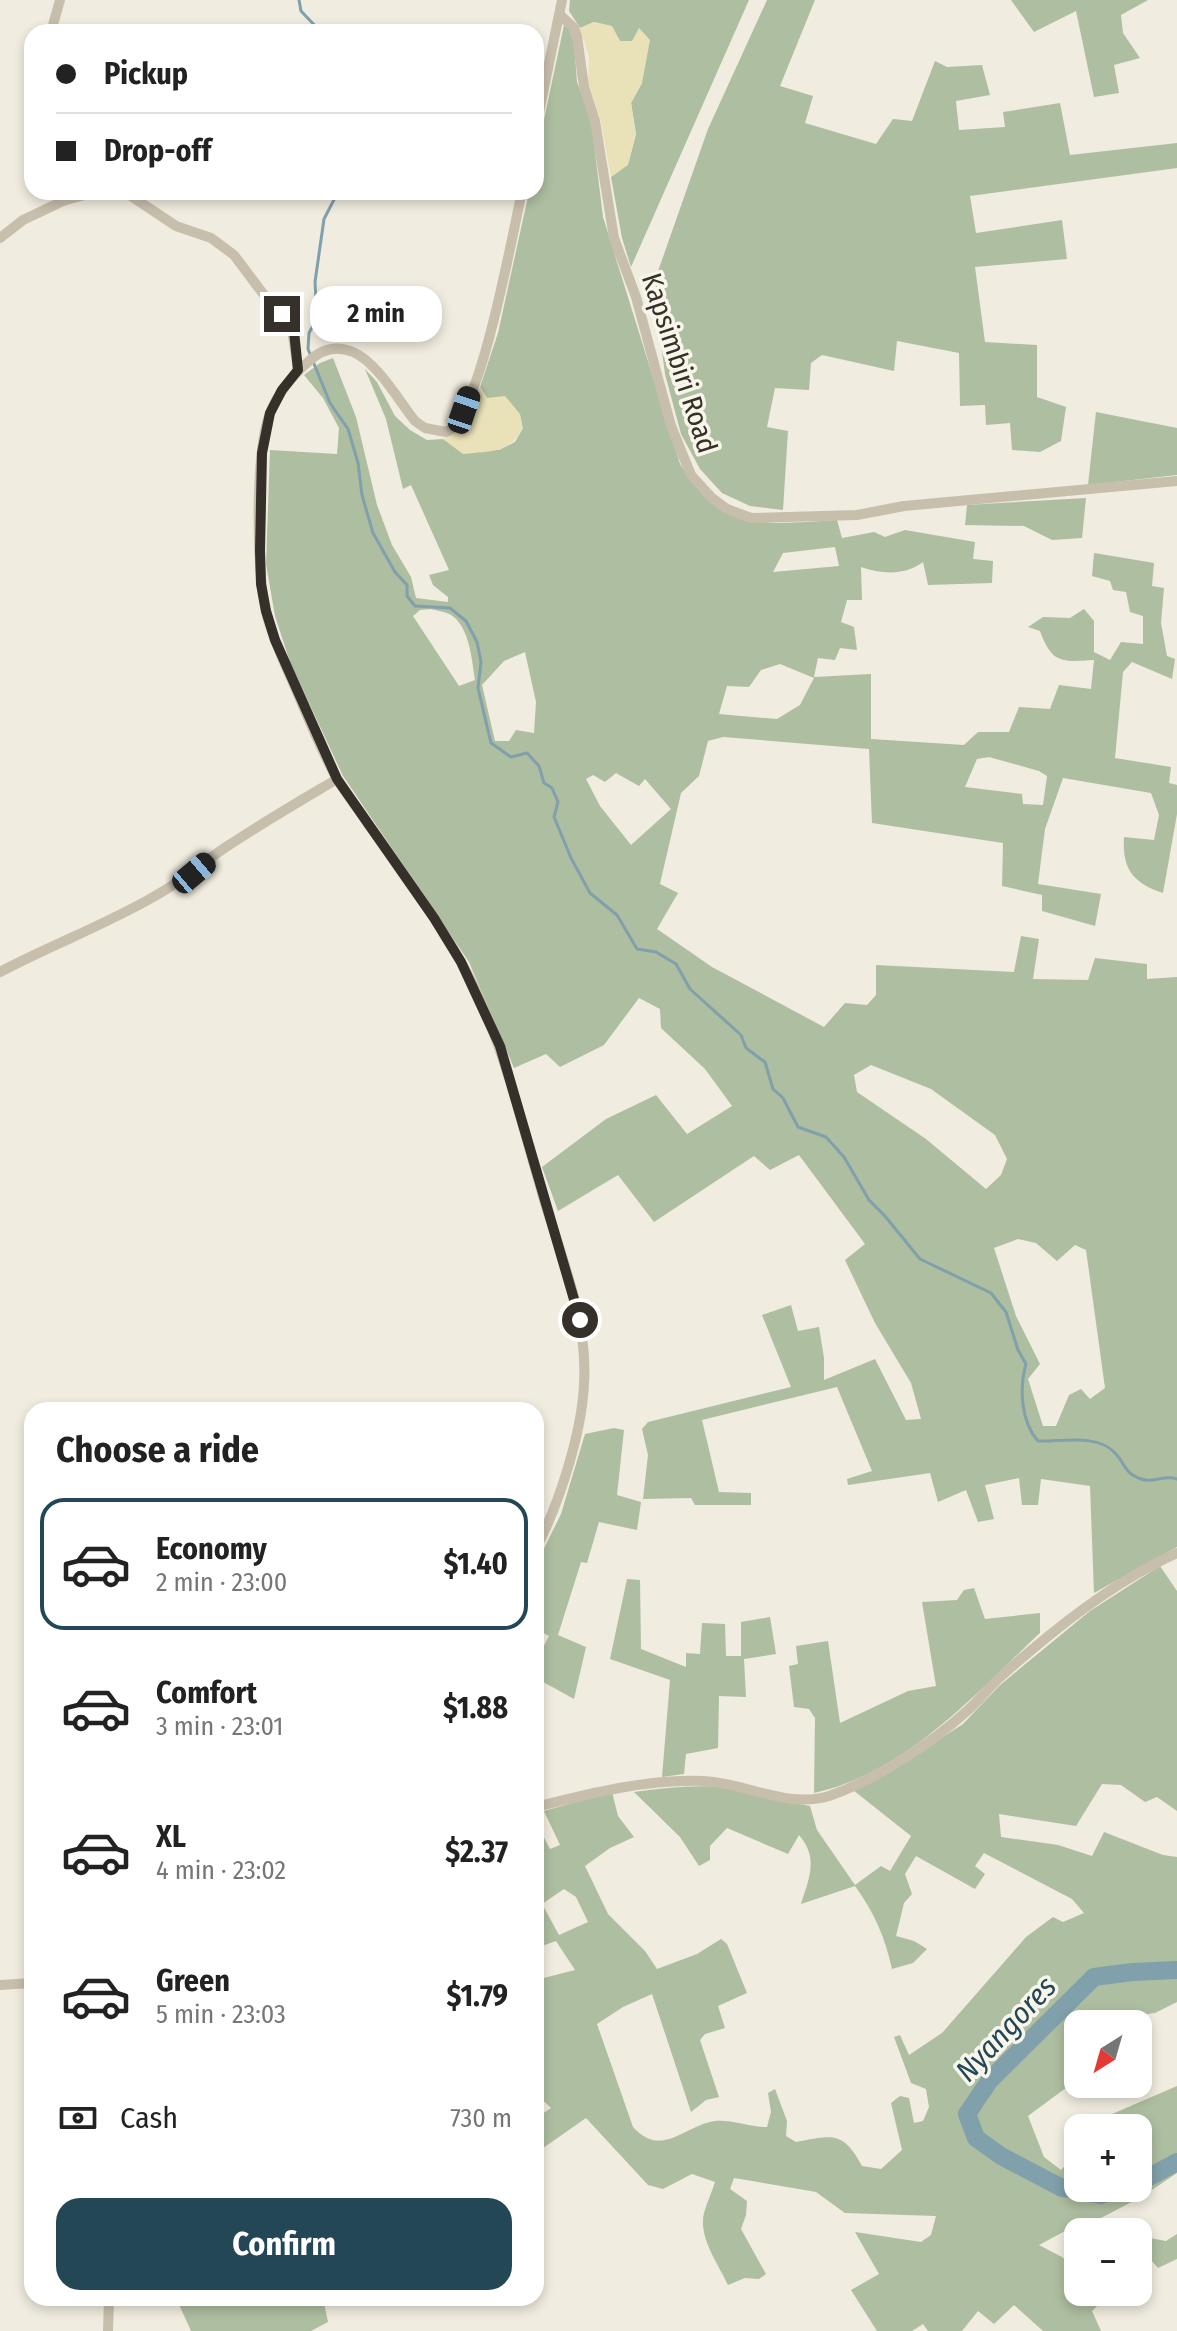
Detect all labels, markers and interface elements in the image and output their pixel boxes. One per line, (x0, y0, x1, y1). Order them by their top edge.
text: Pickup (104, 56, 188, 92)
text: Drop-off (104, 133, 211, 169)
street label: Kapsimbiri Road (635, 269, 724, 457)
callout: 2 min (310, 286, 442, 342)
route end (264, 296, 300, 332)
text: 2 min (347, 298, 405, 329)
car (445, 383, 483, 437)
car (168, 848, 220, 898)
route start (562, 1302, 598, 1338)
text: Choose a ride (56, 1428, 259, 1472)
icon: car (60, 1528, 132, 1600)
text: Economy (156, 1531, 267, 1567)
text: $1.40 (443, 1546, 508, 1582)
text: 2 min · 23:00 (156, 1567, 287, 1598)
icon: car (60, 1672, 132, 1744)
text: Comfort (156, 1675, 257, 1711)
text: $1.88 (443, 1690, 508, 1726)
text: 3 min · 23:01 (156, 1711, 284, 1742)
icon: car (60, 1816, 132, 1888)
text: XL (156, 1819, 186, 1855)
text: $2.37 (445, 1834, 508, 1870)
text: 4 min · 23:02 (156, 1855, 286, 1886)
icon: car (60, 1960, 132, 2032)
text: Green (156, 1963, 230, 1999)
water label: Nyangores (948, 1969, 1064, 2089)
text: $1.79 (447, 1978, 508, 2014)
text: 5 min · 23:03 (156, 1999, 286, 2030)
north arrow (1064, 2010, 1152, 2098)
map controls (1064, 2010, 1152, 2306)
icon: cash (56, 2096, 100, 2140)
text: Cash (120, 2100, 178, 2136)
text: 730 m (450, 2103, 512, 2134)
button: + (1064, 2114, 1152, 2202)
button: Confirm (56, 2198, 512, 2290)
button: − (1064, 2218, 1152, 2306)

